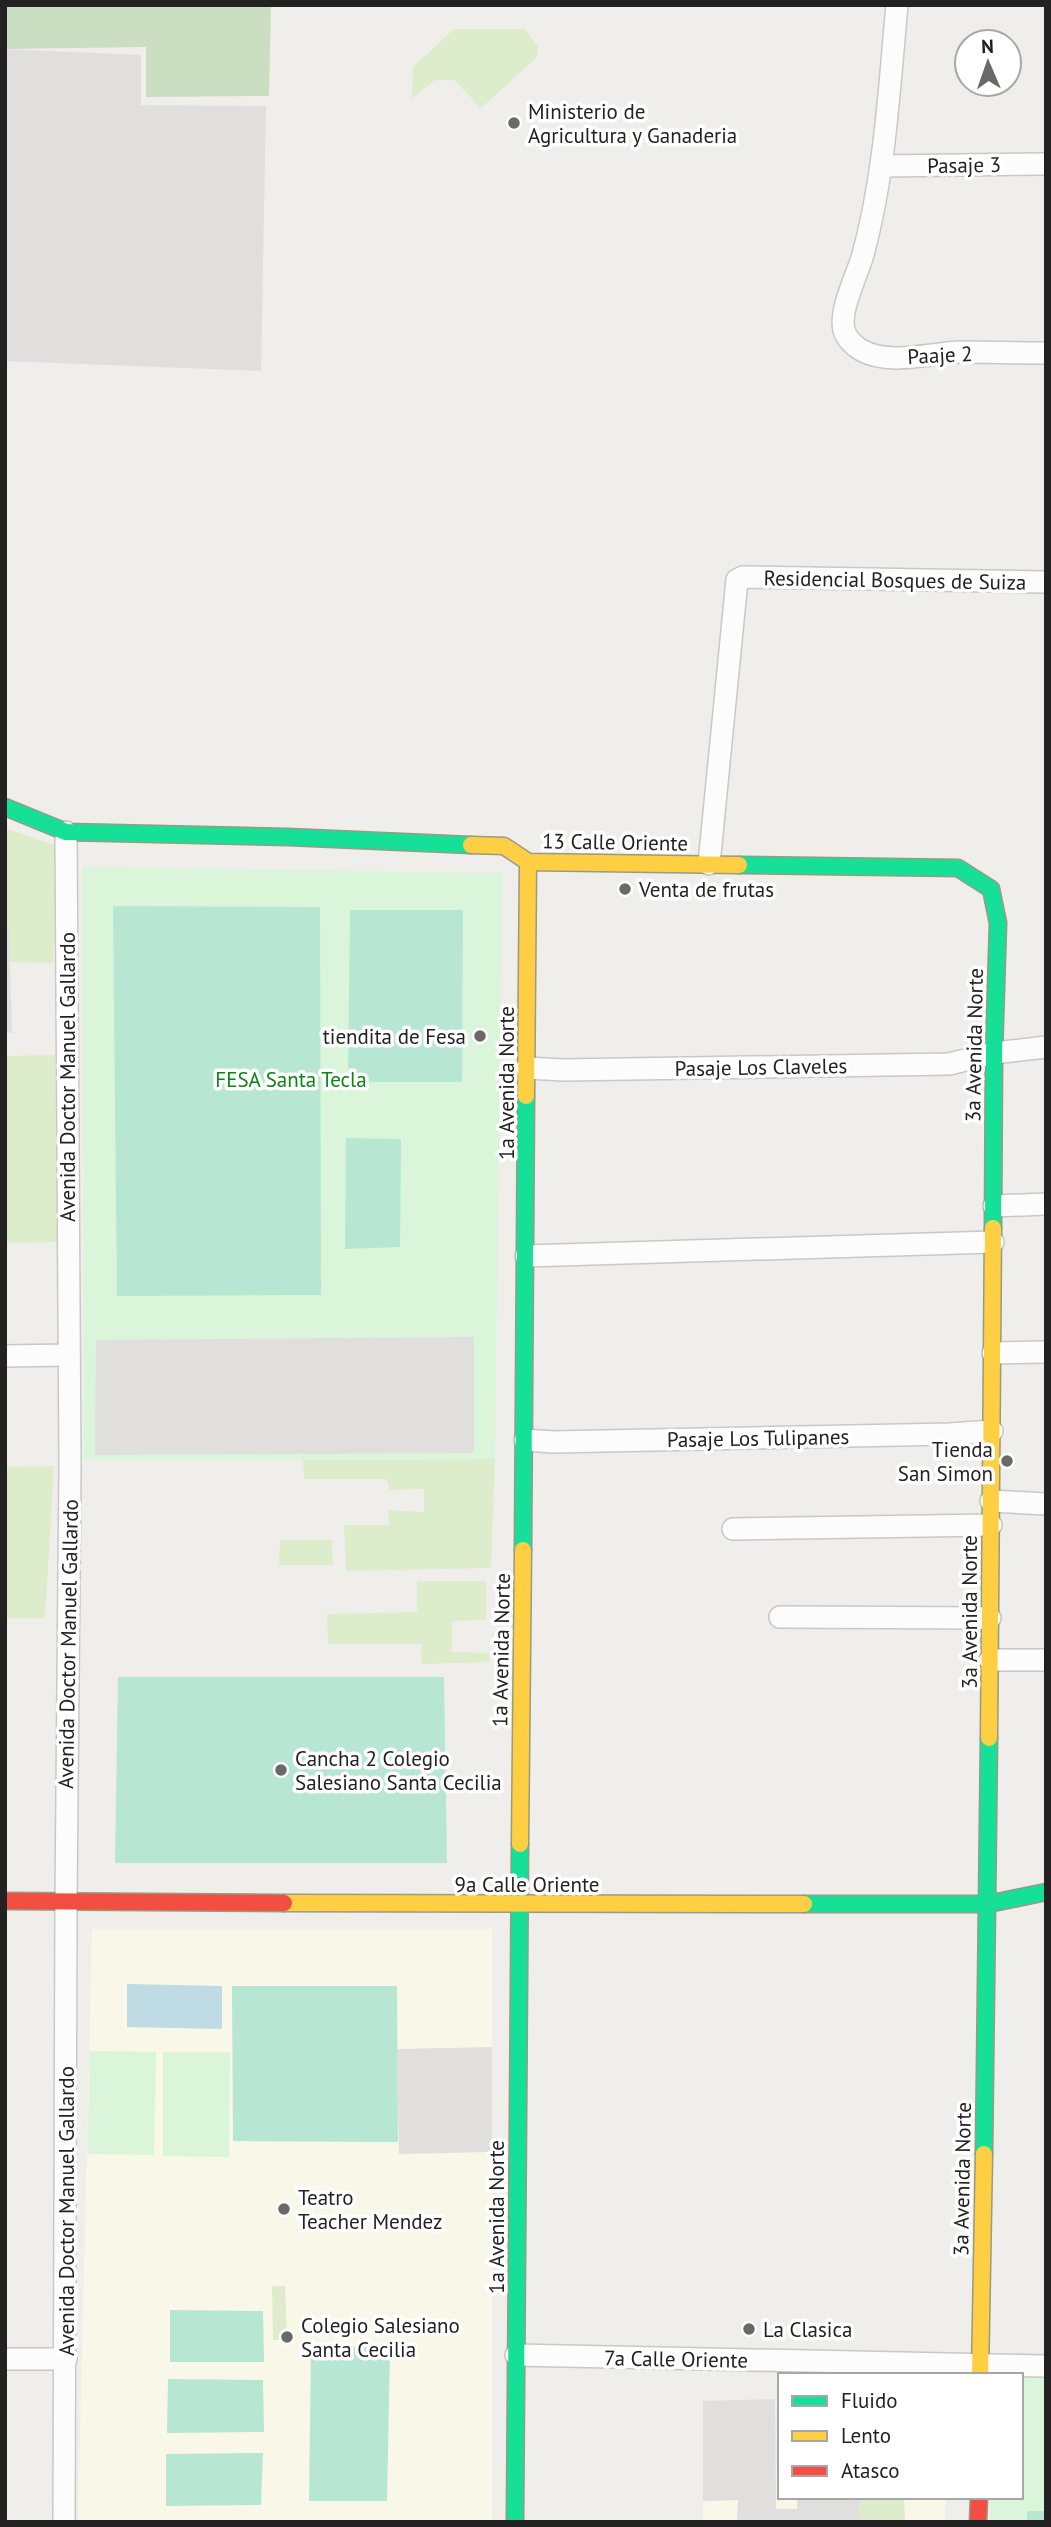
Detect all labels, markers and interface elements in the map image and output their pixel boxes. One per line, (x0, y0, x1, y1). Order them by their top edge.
north arrow (953, 28, 1023, 98)
text: N (981, 34, 994, 58)
place label: Ministerio de Agricultura y Ganaderia (528, 98, 737, 149)
marker: Ministerio de Agricultura y Ganaderia (506, 115, 522, 131)
street label: Pasaje 3 (927, 151, 1001, 179)
street label: Paaje 2 (907, 340, 973, 370)
street label: Residencial Bosques de Suiza (763, 564, 1027, 596)
street label: 13 Calle Oriente (542, 827, 688, 857)
place label: Venta de frutas (638, 876, 774, 903)
marker: Venta de frutas (617, 881, 633, 897)
street label: Avenida Doctor Manuel Gallardo (54, 932, 81, 1222)
street label: 3a Avenida Norte (959, 968, 989, 1122)
street label: 1a Avenida Norte (493, 1006, 520, 1160)
place label: tiendita de Fesa (323, 1023, 466, 1050)
marker: tiendita de Fesa (472, 1028, 488, 1044)
street label: Pasaje Los Claveles (674, 1052, 848, 1082)
park label: FESA Santa Tecla (215, 1066, 367, 1093)
street label: Pasaje Los Tulipanes (667, 1423, 849, 1453)
place label: Tienda San Simon (898, 1436, 993, 1487)
marker: Tienda San Simon (999, 1453, 1015, 1469)
street label: Avenida Doctor Manuel Gallardo (52, 1499, 84, 1789)
street label: 3a Avenida Norte (956, 1535, 983, 1689)
street label: 1a Avenida Norte (486, 1573, 516, 1727)
place label: Cancha 2 Colegio Salesiano Santa Cecilia (295, 1745, 502, 1796)
marker: Cancha 2 Colegio Salesiano Santa Cecilia (273, 1762, 289, 1778)
street label: 9a Calle Oriente (455, 1871, 599, 1898)
street label: Avenida Doctor Manuel Gallardo (53, 2066, 80, 2356)
street label: 3a Avenida Norte (947, 2102, 977, 2256)
street label: 1a Avenida Norte (483, 2140, 510, 2294)
place label: Teatro Teacher Mendez (298, 2184, 442, 2235)
marker: Teatro Teacher Mendez (276, 2201, 292, 2217)
place label: Colegio Salesiano Santa Cecilia (301, 2312, 460, 2363)
place label: La Clasica (763, 2316, 852, 2343)
marker: La Clasica (741, 2321, 757, 2337)
marker: Colegio Salesiano Santa Cecilia (279, 2329, 295, 2345)
street label: 7a Calle Oriente (604, 2344, 748, 2374)
legend (778, 2373, 1023, 2499)
text: Fluido (841, 2387, 898, 2414)
text: Lento (841, 2422, 891, 2449)
text: Atasco (841, 2457, 900, 2484)

